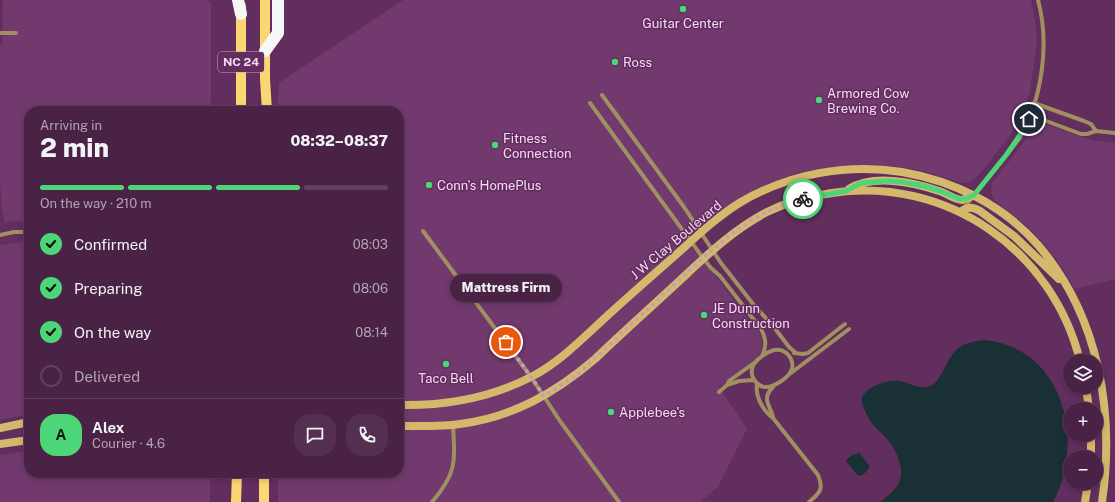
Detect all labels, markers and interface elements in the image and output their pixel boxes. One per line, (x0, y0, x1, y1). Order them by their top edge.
marker: Guitar Center (678, 4, 688, 14)
place label: Guitar Center (642, 16, 724, 31)
road number: NC 24 (218, 52, 264, 72)
place label: Ross (623, 55, 652, 70)
marker: Ross (610, 57, 620, 67)
place label: Armored Cow Brewing Co. (827, 86, 910, 116)
marker: Armored Cow Brewing Co. (814, 95, 824, 105)
pin (1012, 102, 1046, 136)
icon: home (1018, 108, 1040, 130)
text: Arriving in (40, 118, 102, 133)
place label: Fitness Connection (503, 131, 572, 161)
text: 2 min (40, 132, 109, 163)
text: 08:32–08:37 (290, 132, 388, 149)
marker: Fitness Connection (490, 140, 500, 150)
place label: Conn's HomePlus (437, 178, 541, 193)
courier (783, 179, 823, 219)
marker: Conn's HomePlus (424, 180, 434, 190)
icon: bike (792, 188, 814, 210)
text: On the way · 210 m (40, 196, 152, 211)
street label: J W Clay Boulevard (627, 198, 725, 282)
icon: check (40, 233, 62, 255)
text: Confirmed (74, 236, 147, 253)
text: 08:03 (353, 237, 388, 252)
callout: Mattress Firm (450, 274, 562, 302)
icon: check (40, 277, 62, 299)
text: Preparing (74, 280, 143, 297)
text: Mattress Firm (462, 280, 550, 295)
text: 08:06 (353, 281, 388, 296)
place label: JE Dunn Construction (712, 301, 790, 331)
marker: JE Dunn Construction (699, 310, 709, 320)
icon: check (40, 321, 62, 343)
text: On the way (74, 324, 151, 341)
text: 08:14 (355, 325, 388, 340)
pin (489, 325, 523, 359)
icon: bag (495, 331, 517, 353)
map controls (1063, 354, 1103, 490)
button: layers (1063, 354, 1103, 394)
marker: Taco Bell (441, 359, 451, 369)
text: Delivered (74, 368, 140, 385)
place label: Taco Bell (418, 371, 474, 386)
button: + (1063, 402, 1103, 442)
place label: Applebee's (619, 405, 685, 420)
marker: Applebee's (606, 407, 616, 417)
button: chat (294, 414, 336, 456)
button: phone (346, 414, 388, 456)
text: Alex (92, 419, 124, 436)
text: A (56, 426, 66, 443)
text: Courier · 4.6 (92, 436, 165, 451)
button: − (1063, 450, 1103, 490)

